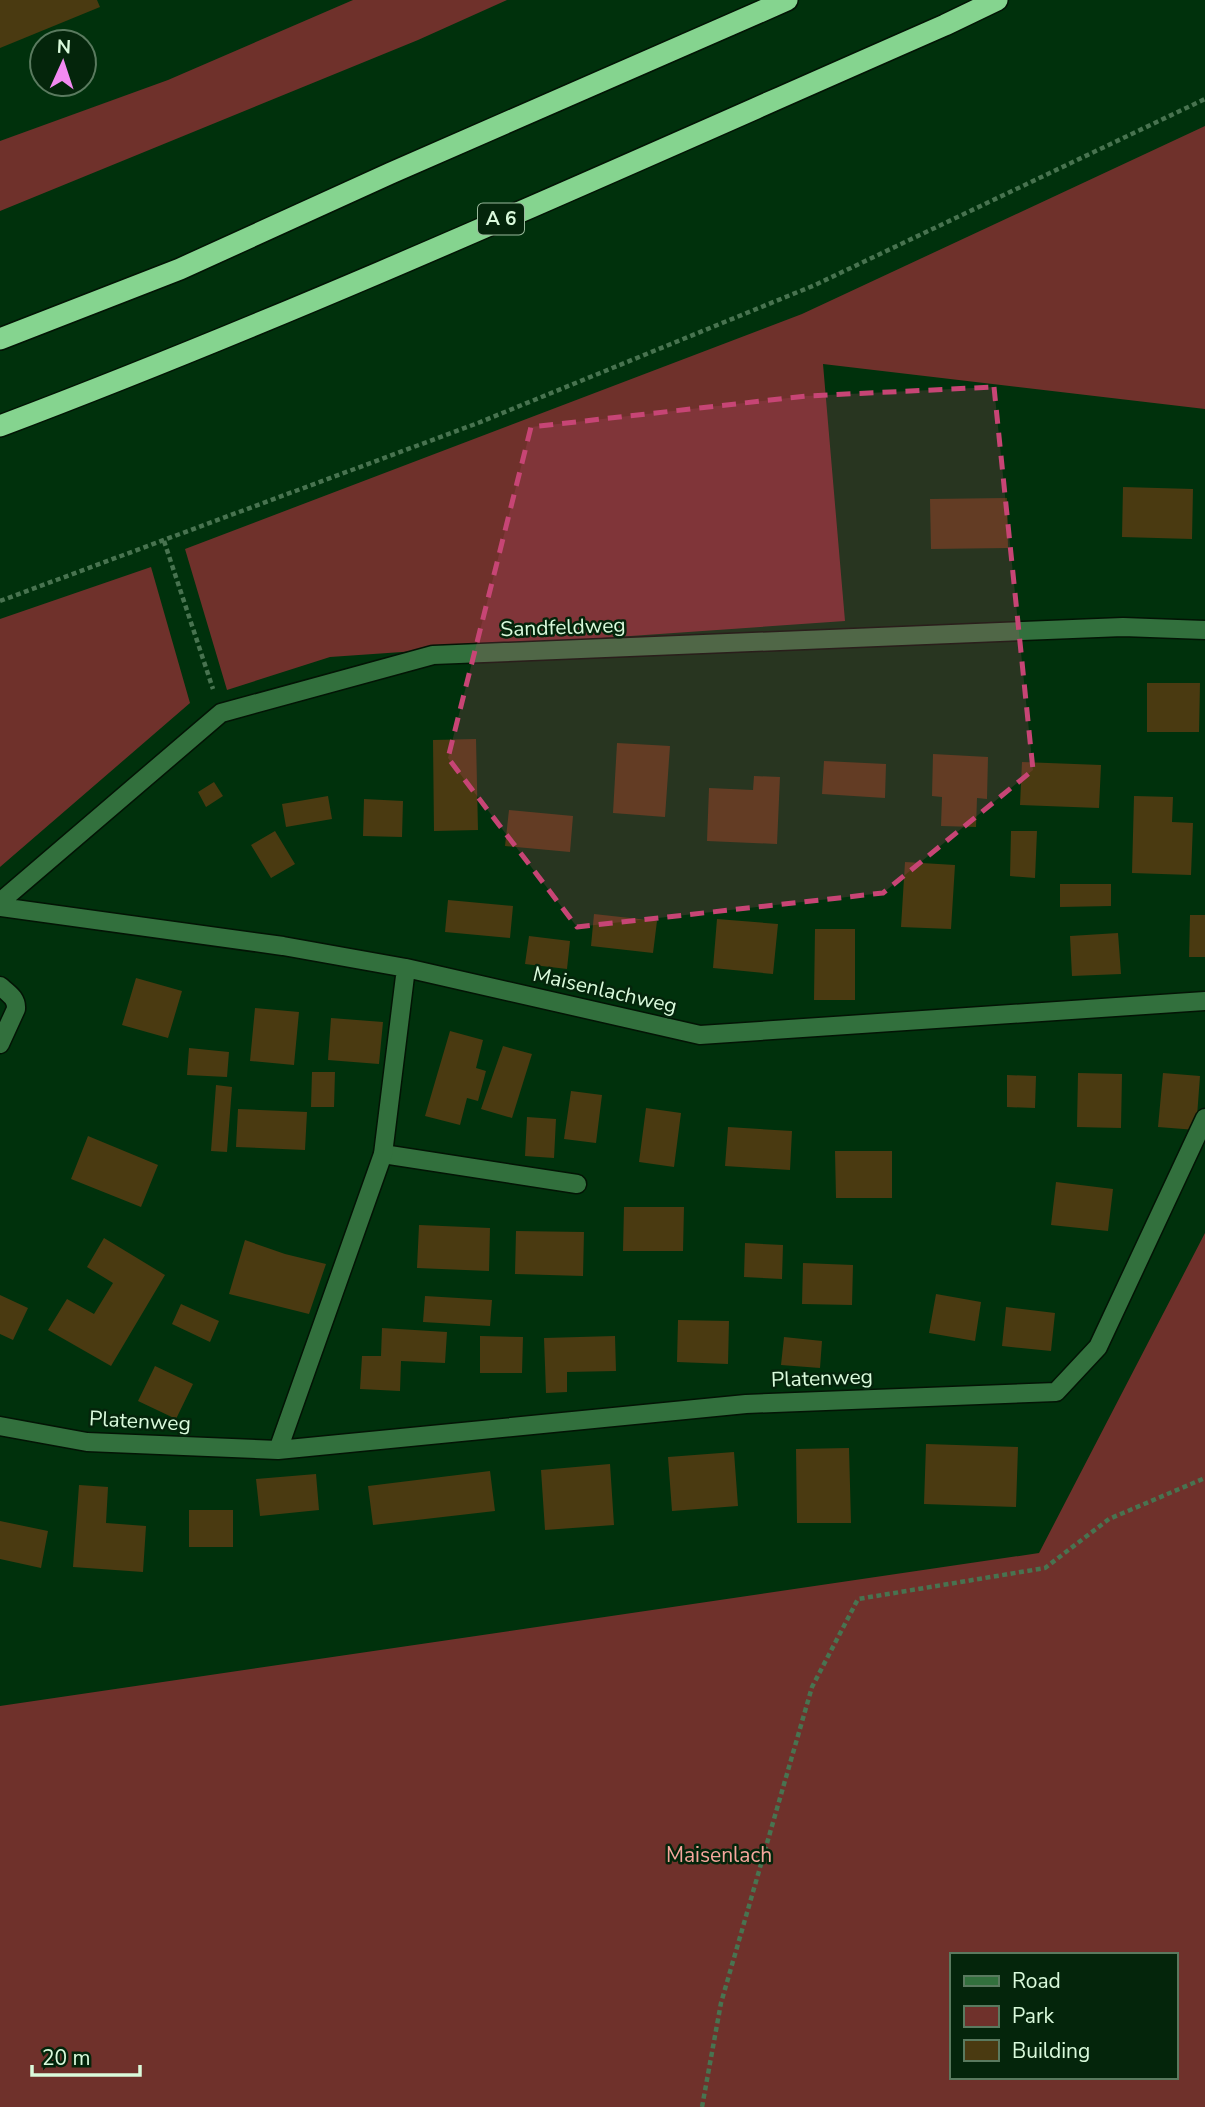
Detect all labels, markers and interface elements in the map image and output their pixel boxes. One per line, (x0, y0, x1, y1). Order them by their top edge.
north arrow (28, 28, 98, 98)
text: N (56, 34, 72, 60)
road number: A 6 (478, 204, 524, 234)
street label: Sandfeldweg (500, 611, 626, 643)
street label: Maisenlachweg (530, 960, 680, 1020)
street label: Platenweg (771, 1362, 873, 1394)
street label: Platenweg (88, 1404, 192, 1438)
park label: Maisenlach (666, 1841, 772, 1869)
legend (950, 1953, 1177, 2079)
text: Road (1012, 1967, 1061, 1995)
text: Park (1012, 2002, 1054, 2030)
scale bar (32, 2034, 140, 2078)
text: Building (1012, 2037, 1090, 2065)
text: 20 m (42, 2044, 91, 2072)

